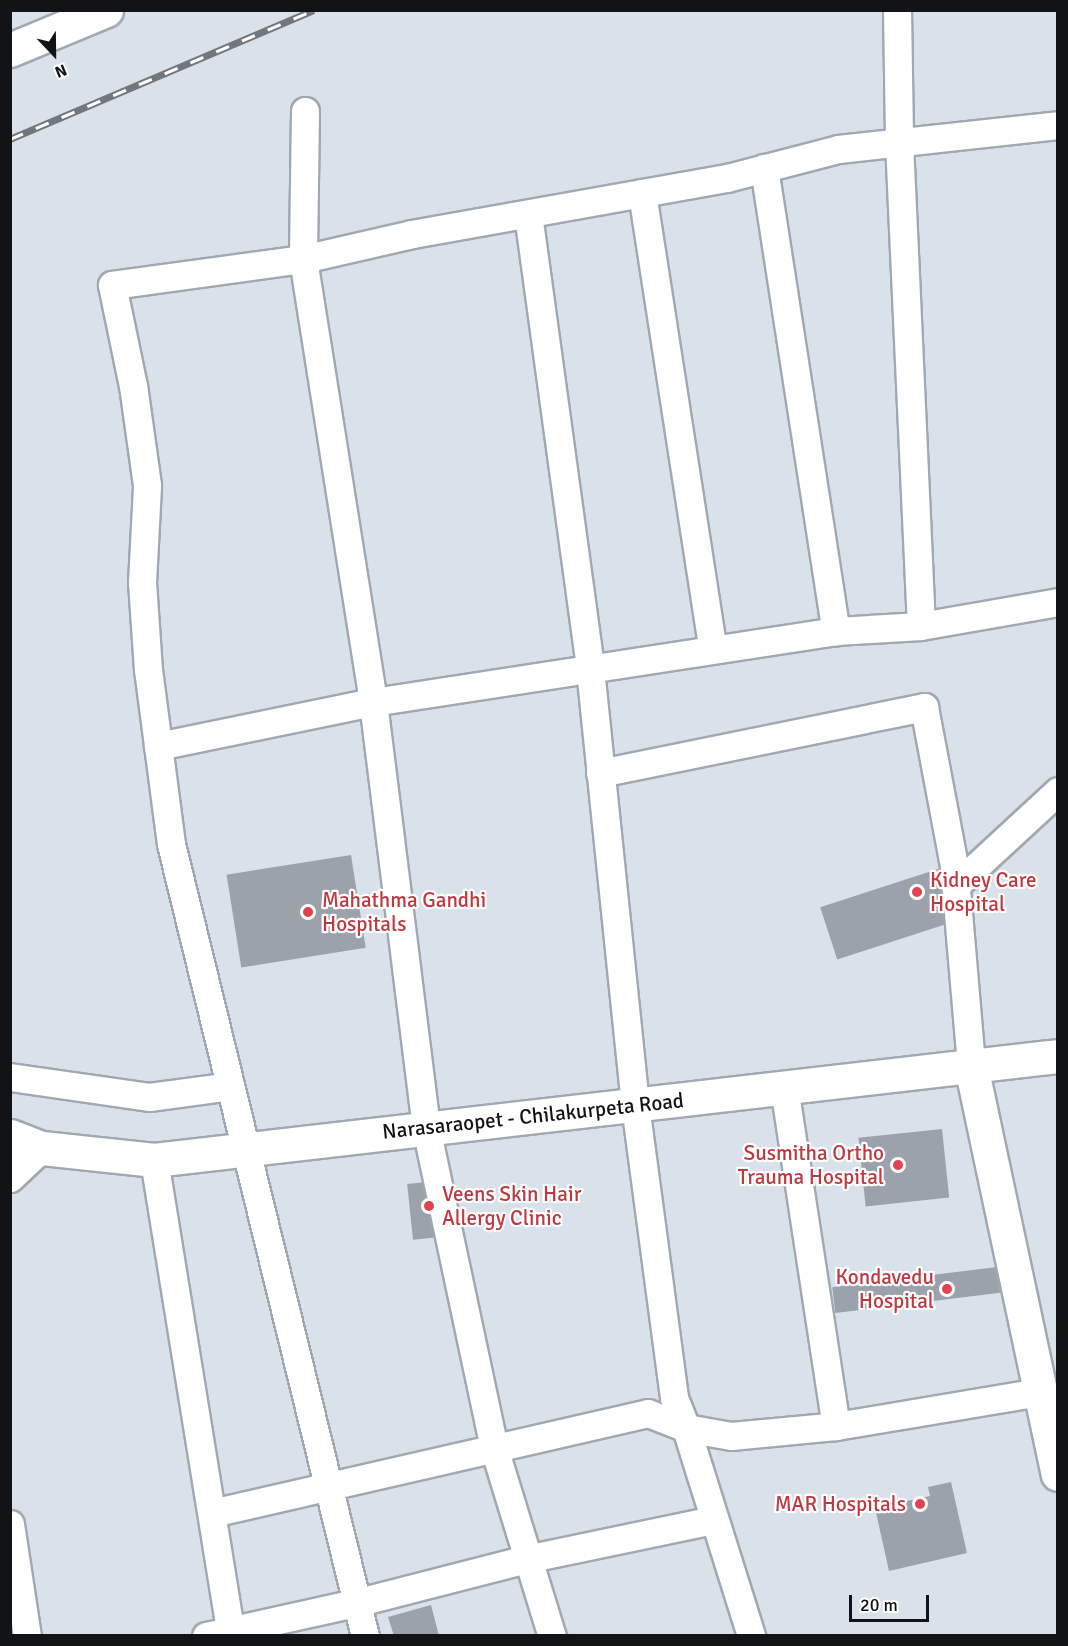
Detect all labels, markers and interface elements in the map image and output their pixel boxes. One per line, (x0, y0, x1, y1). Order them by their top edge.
north arrow (24, 24, 84, 84)
text: N (52, 59, 70, 82)
place label: Kidney Care Hospital (930, 867, 1036, 917)
marker: Kidney Care Hospital (908, 883, 926, 901)
place label: Mahathma Gandhi Hospitals (322, 887, 486, 937)
marker: Mahathma Gandhi Hospitals (299, 903, 317, 921)
street label: Narasaraopet - Chilakurpeta Road (381, 1088, 685, 1144)
place label: Susmitha Ortho Trauma Hospital (738, 1140, 884, 1190)
marker: Susmitha Ortho Trauma Hospital (889, 1156, 907, 1174)
place label: Veens Skin Hair Allergy Clinic (442, 1181, 581, 1231)
marker: Veens Skin Hair Allergy Clinic (420, 1197, 438, 1215)
place label: Kondavedu Hospital (836, 1264, 934, 1314)
marker: Kondavedu Hospital (938, 1280, 956, 1298)
place label: MAR Hospitals (775, 1491, 906, 1517)
marker: MAR Hospitals (911, 1495, 929, 1513)
scale bar (852, 1583, 932, 1621)
text: 20 m (860, 1594, 898, 1616)

